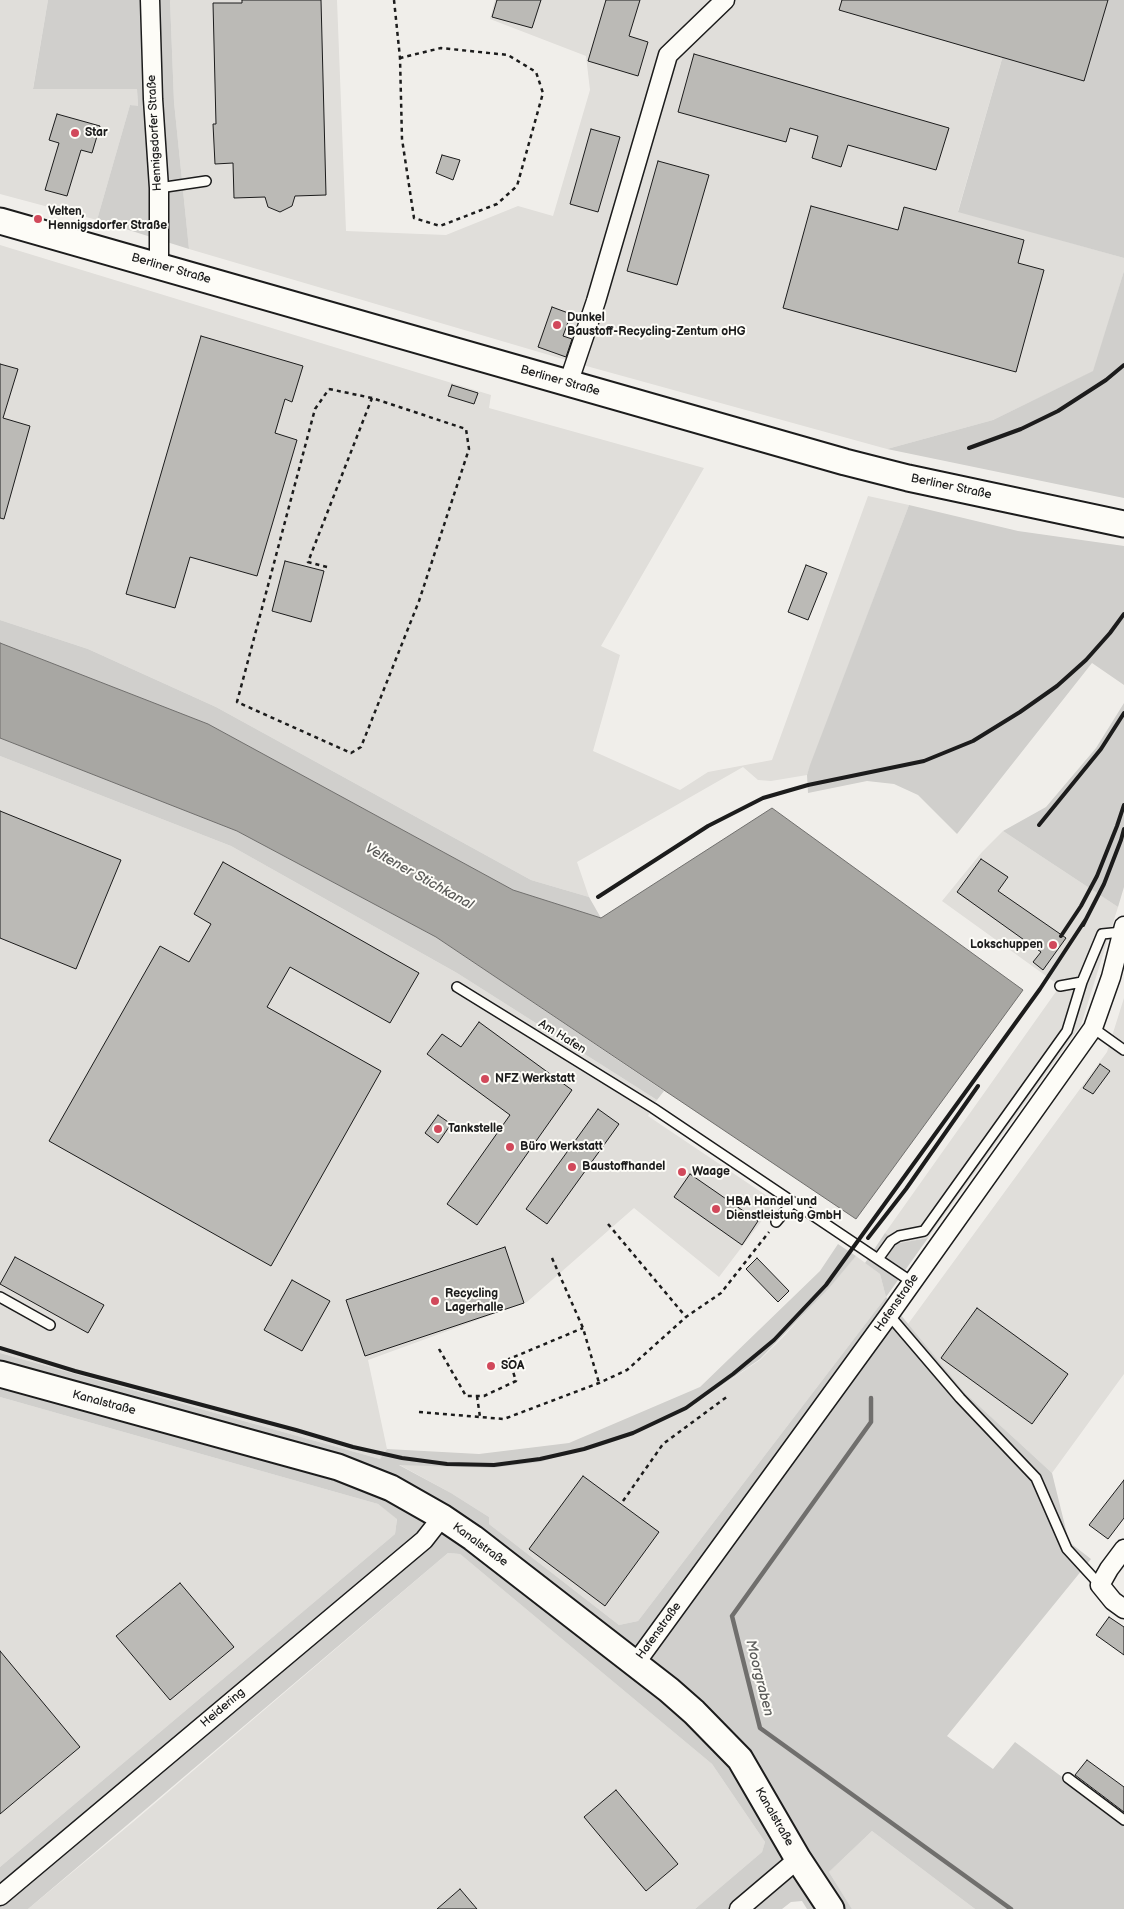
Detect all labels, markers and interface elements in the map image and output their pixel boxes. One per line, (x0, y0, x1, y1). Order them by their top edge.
street label: Hennigsdorfer Straße (145, 74, 165, 192)
place label: Star (85, 126, 108, 140)
marker: Star (69, 127, 81, 139)
place label: Velten, Hennigsdorfer Straße (48, 205, 167, 233)
marker: Velten, Hennigsdorfer Straße (32, 213, 44, 225)
street label: Berliner Straße (129, 251, 213, 287)
place label: Dunkel Baustoff-Recycling-Zentum oHG (567, 311, 746, 339)
marker: Dunkel Baustoff-Recycling-Zentum oHG (551, 319, 563, 331)
street label: Berliner Straße (518, 363, 602, 399)
street label: Berliner Straße (909, 471, 993, 503)
water label: Veltener Stichkanal (362, 840, 476, 914)
place label: Lokschuppen (970, 938, 1043, 952)
marker: Lokschuppen (1047, 939, 1059, 951)
street label: Am Hafen (536, 1017, 588, 1057)
place label: NFZ Werkstatt (495, 1072, 575, 1086)
marker: NFZ Werkstatt (479, 1073, 491, 1085)
place label: Tankstelle (448, 1122, 503, 1136)
marker: Tankstelle (432, 1123, 444, 1135)
place label: Büro Werkstatt (520, 1140, 603, 1154)
marker: Büro Werkstatt (504, 1141, 516, 1153)
place label: Baustoffhandel (582, 1160, 665, 1174)
marker: Baustoffhandel (566, 1161, 578, 1173)
place label: Waage (692, 1165, 730, 1179)
marker: Waage (676, 1166, 688, 1178)
place label: HBA Handel und Dienstleistung GmbH (726, 1195, 842, 1223)
marker: HBA Handel und Dienstleistung GmbH (710, 1203, 722, 1215)
street label: Hafenstraße (872, 1271, 922, 1335)
place label: Recycling Lagerhalle (445, 1287, 503, 1315)
marker: Recycling Lagerhalle (429, 1295, 441, 1307)
place label: SOA (501, 1359, 524, 1373)
marker: SOA (485, 1360, 497, 1372)
street label: Kanalstraße (71, 1388, 137, 1418)
street label: Kanalstraße (449, 1520, 511, 1570)
street label: Hafenstraße (633, 1600, 685, 1662)
water label: Moorgraben (741, 1638, 777, 1718)
street label: Heidering (198, 1685, 248, 1731)
street label: Kanalstraße (752, 1785, 796, 1849)

